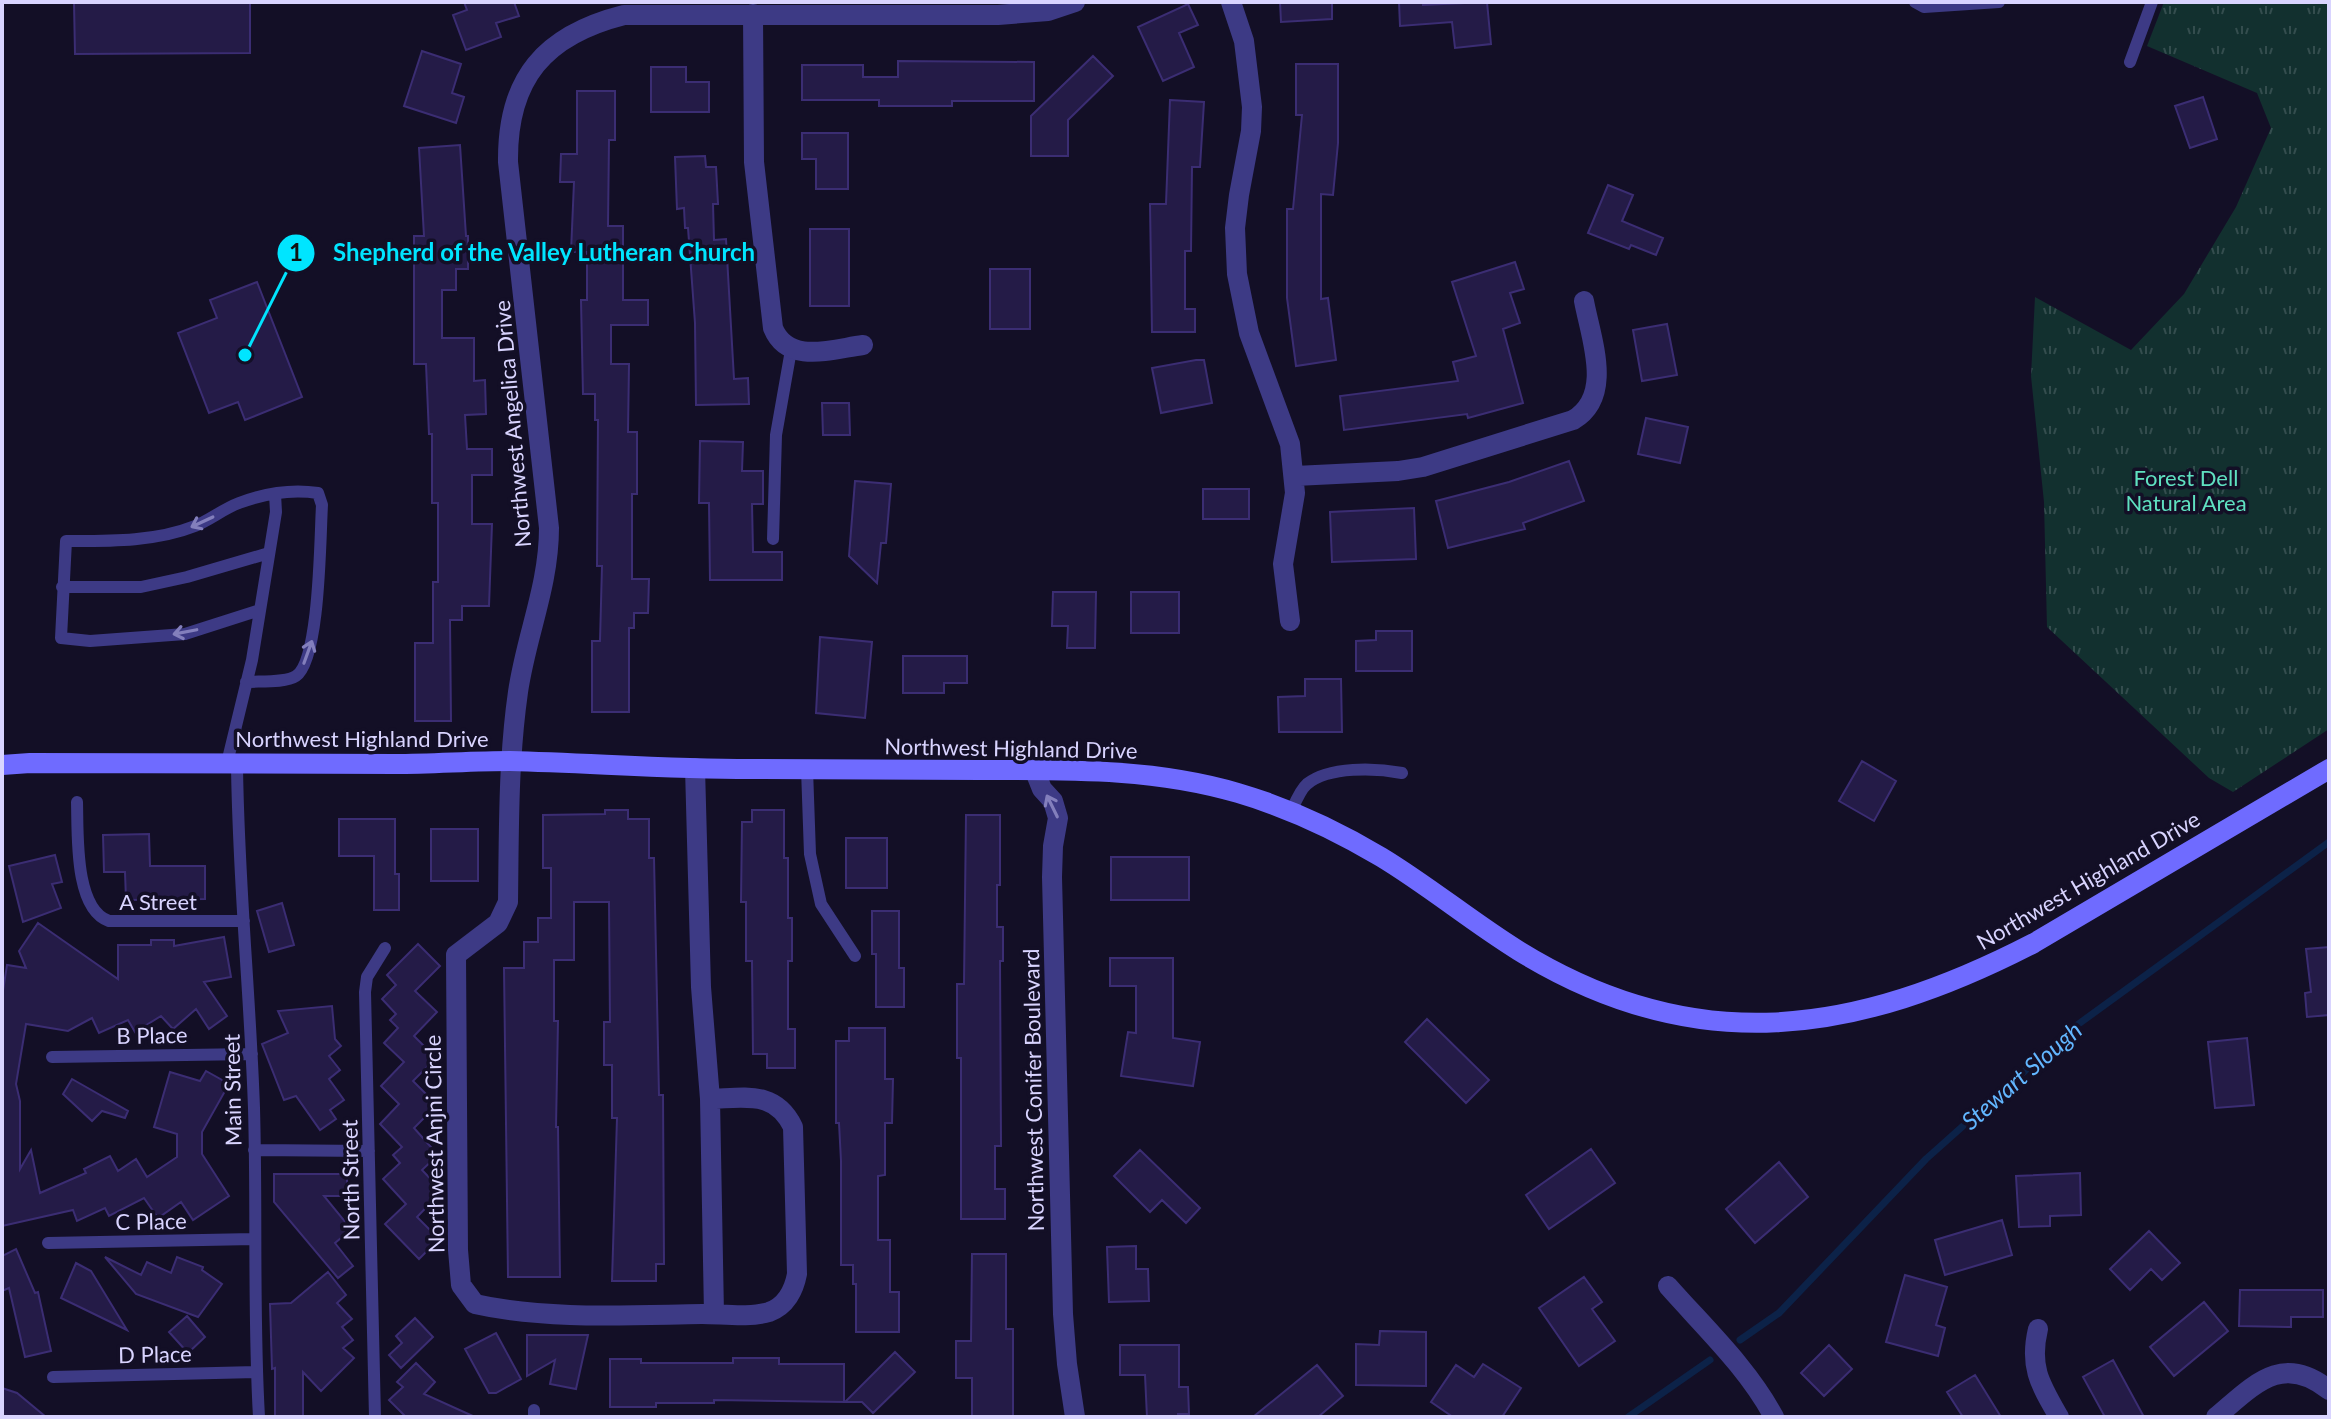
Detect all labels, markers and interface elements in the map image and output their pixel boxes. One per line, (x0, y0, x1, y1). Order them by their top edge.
callout: Shepherd of the Valley Lutheran Church (276, 229, 772, 277)
text: 1 (289, 237, 303, 266)
text: Shepherd of the Valley Lutheran Church (333, 237, 755, 266)
street label: Northwest Angelica Drive (488, 299, 536, 549)
park label: Forest Dell Natural Area (2125, 464, 2247, 516)
one-way arrow (191, 515, 215, 530)
one-way arrow (173, 625, 199, 640)
one-way arrow (302, 640, 316, 665)
street label: Northwest Highland Drive (235, 725, 489, 752)
street label: Northwest Highland Drive (884, 732, 1138, 764)
one-way arrow (1044, 795, 1059, 819)
street label: Northwest Highland Drive (1972, 805, 2204, 955)
street label: A Street (119, 888, 197, 915)
street label: Northwest Conifer Boulevard (1017, 948, 1049, 1232)
water label: Stewart Slough (1955, 1015, 2087, 1135)
street label: B Place (116, 1021, 188, 1049)
street label: Main Street (218, 1034, 246, 1146)
street label: Northwest Anjni Circle (419, 1035, 449, 1253)
street label: North Street (335, 1119, 365, 1241)
street label: C Place (115, 1207, 187, 1235)
street label: D Place (118, 1340, 192, 1368)

